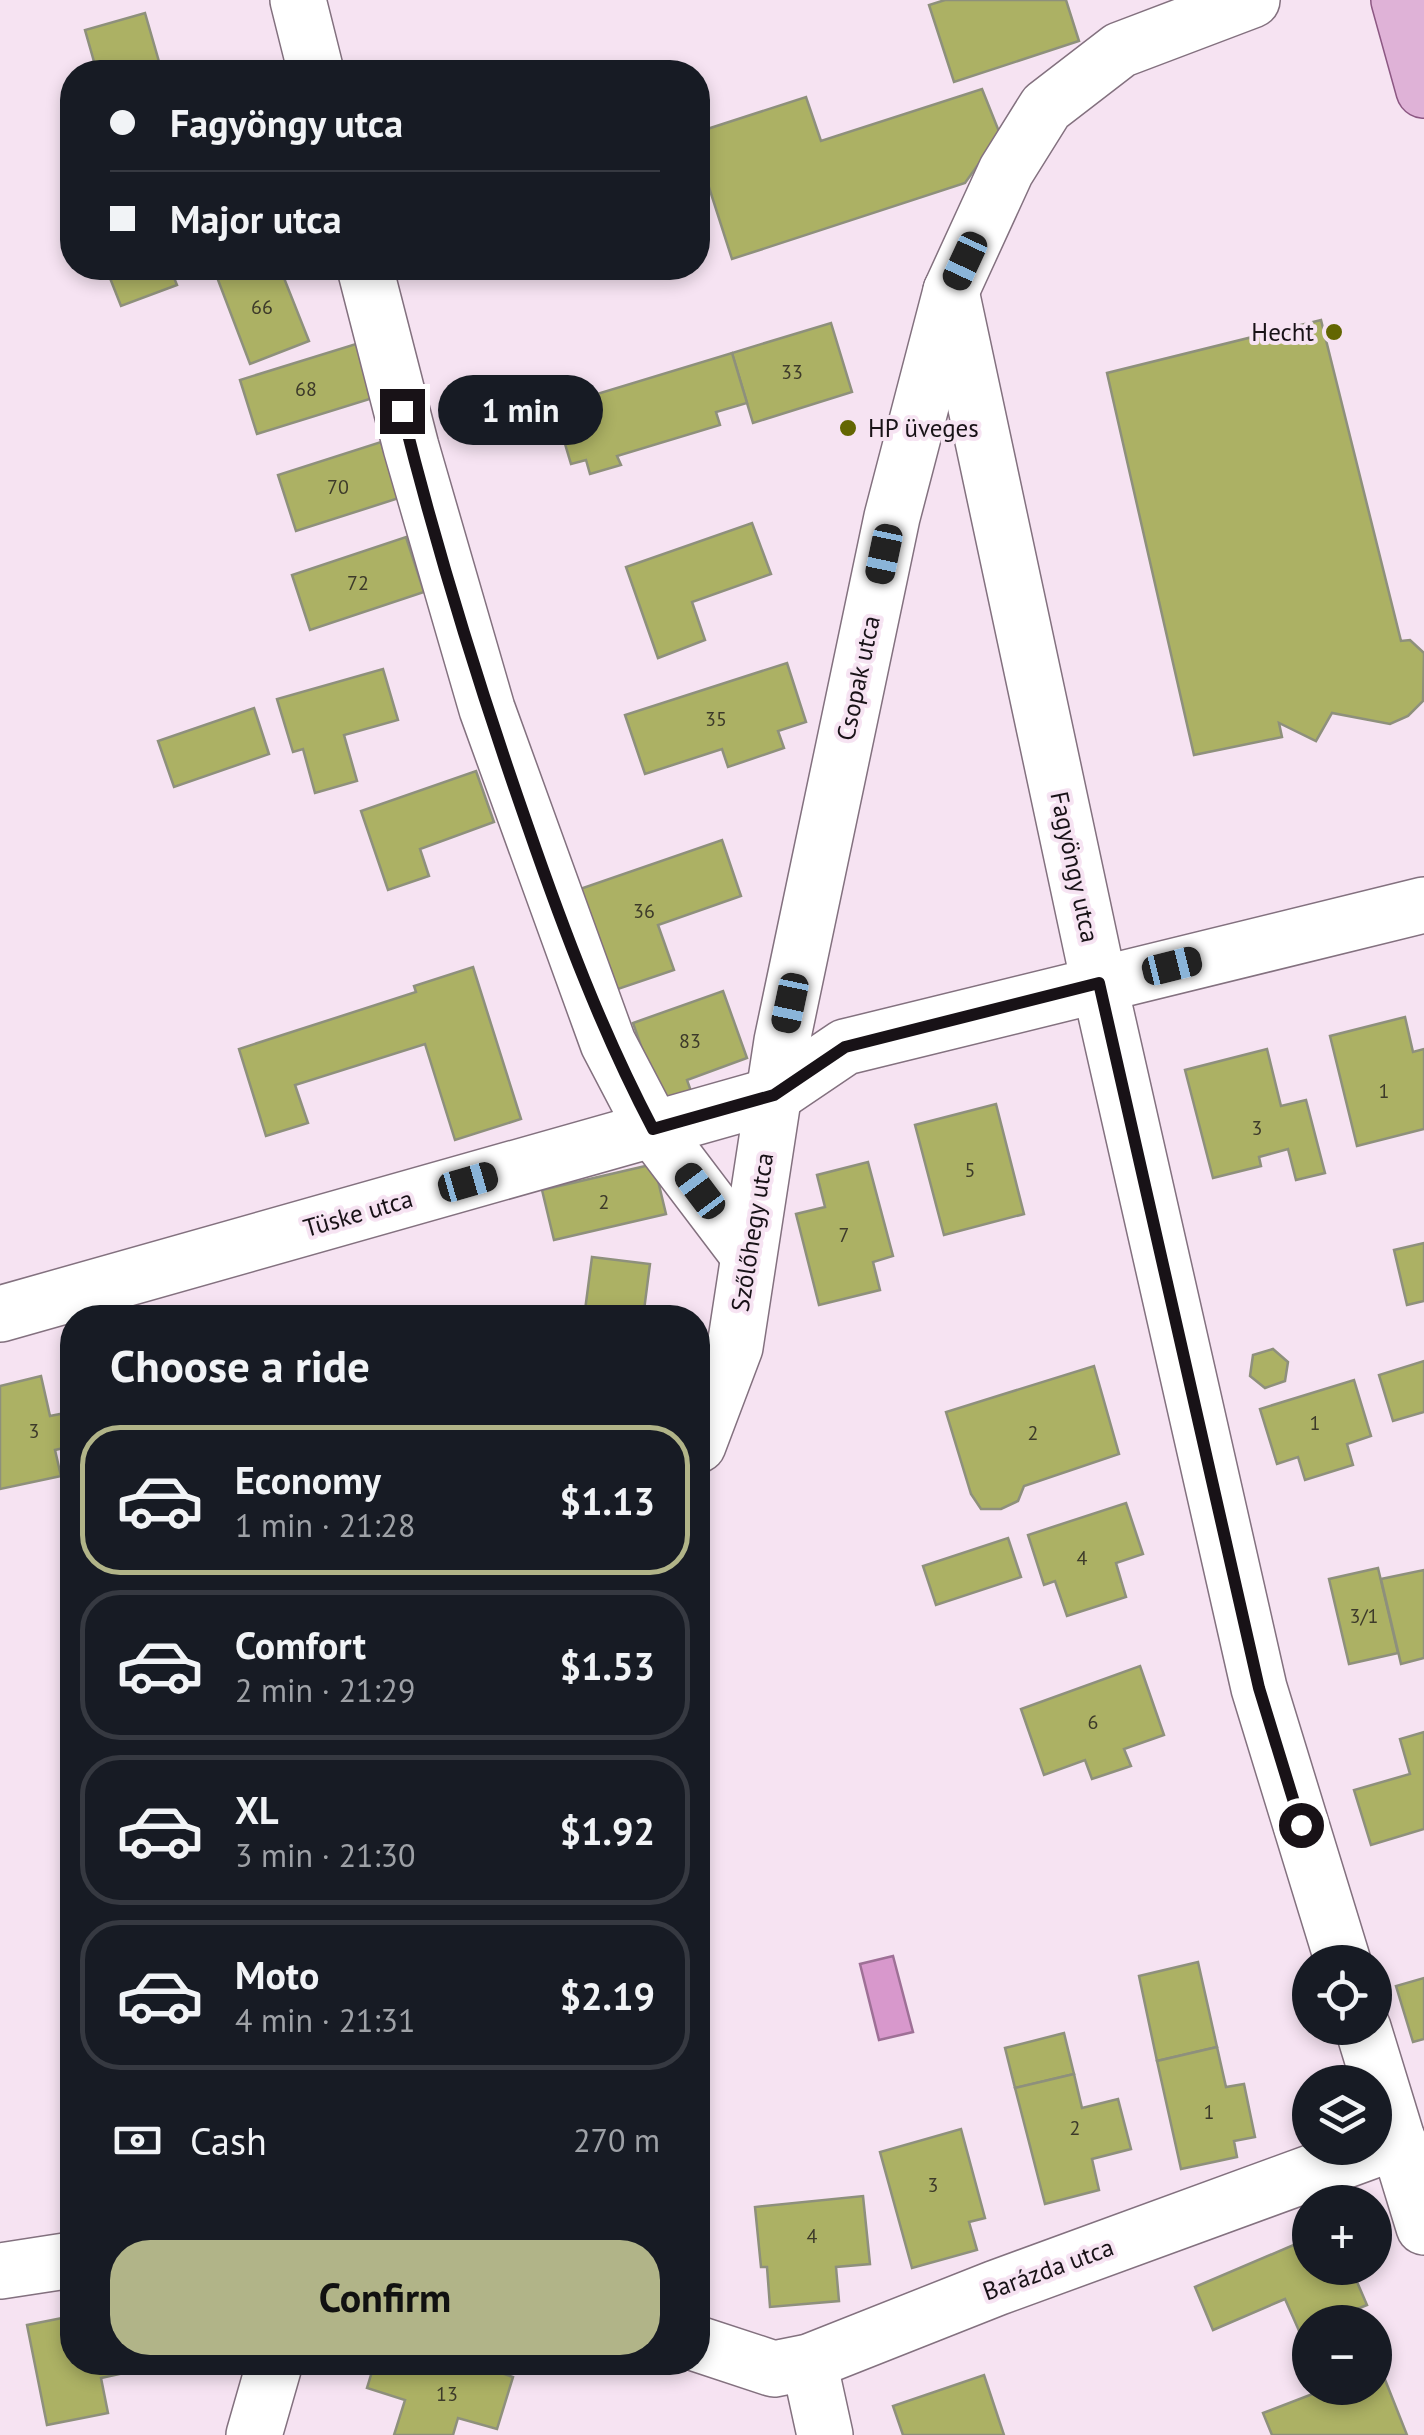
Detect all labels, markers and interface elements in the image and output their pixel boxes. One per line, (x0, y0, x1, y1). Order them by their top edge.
text: Fagyöngy utca (170, 98, 403, 147)
text: Major utca (170, 194, 342, 243)
car (939, 227, 991, 295)
house number: 66 (251, 294, 273, 320)
place label: Hecht (1251, 316, 1315, 348)
marker: Hecht (1323, 321, 1345, 343)
house number: 33 (781, 359, 803, 385)
house number: 68 (295, 376, 317, 402)
callout: 1 min (437, 376, 602, 446)
route end (380, 389, 425, 434)
text: 1 min (481, 389, 560, 431)
place label: HP üveges (868, 412, 979, 444)
marker: HP üveges (837, 417, 859, 439)
house number: 70 (327, 474, 349, 500)
car (863, 522, 905, 586)
house number: 72 (347, 570, 369, 596)
street label: Csopak utca (829, 613, 887, 743)
house number: 35 (705, 706, 727, 732)
street label: Fagyöngy utca (1043, 789, 1107, 945)
house number: 36 (633, 898, 655, 924)
car (1139, 944, 1205, 988)
car (769, 971, 811, 1035)
house number: 83 (679, 1028, 701, 1054)
house number: 1 (1379, 1078, 1389, 1104)
house number: 3 (1252, 1115, 1262, 1141)
street label: Szőlőhegy utca (724, 1150, 780, 1314)
house number: 5 (965, 1157, 975, 1183)
car (670, 1158, 730, 1224)
car (435, 1159, 501, 1205)
street label: Tüske utca (300, 1182, 416, 1244)
house number: 2 (599, 1189, 609, 1215)
house number: 7 (839, 1222, 849, 1248)
text: Choose a ride (110, 1336, 370, 1394)
house number: 1 (1310, 1410, 1320, 1436)
house number: 3 (29, 1418, 39, 1444)
house number: 2 (1028, 1420, 1038, 1446)
icon: car (115, 1455, 205, 1545)
text: Economy (235, 1455, 381, 1504)
text: $1.13 (559, 1476, 655, 1525)
text: 1 min · 21:28 (235, 1504, 415, 1546)
house number: 4 (1077, 1545, 1088, 1571)
house number: 3/1 (1350, 1603, 1378, 1629)
icon: car (115, 1620, 205, 1710)
text: Comfort (235, 1620, 366, 1669)
text: $1.53 (559, 1641, 655, 1690)
text: 2 min · 21:29 (235, 1669, 415, 1711)
house number: 6 (1088, 1709, 1098, 1735)
icon: car (115, 1785, 205, 1875)
text: XL (235, 1785, 279, 1834)
route start (1279, 1803, 1324, 1848)
text: $1.92 (559, 1806, 655, 1855)
text: 3 min · 21:30 (235, 1834, 415, 1876)
map controls (1292, 1945, 1392, 2405)
button: locate (1292, 1945, 1392, 2045)
icon: car (115, 1950, 205, 2040)
text: Moto (235, 1950, 319, 1999)
text: $2.19 (559, 1971, 655, 2020)
text: 4 min · 21:31 (235, 1999, 415, 2041)
button: layers (1292, 2065, 1392, 2165)
house number: 1 (1204, 2099, 1214, 2125)
icon: cash (110, 2113, 165, 2168)
house number: 2 (1070, 2115, 1080, 2141)
text: Cash (190, 2116, 267, 2165)
text: 270 m (573, 2119, 660, 2161)
house number: 3 (928, 2172, 938, 2198)
button: + (1292, 2185, 1392, 2285)
house number: 4 (807, 2223, 818, 2249)
street label: Barázda utca (978, 2231, 1118, 2307)
button: Confirm (110, 2240, 660, 2355)
button: − (1292, 2305, 1392, 2405)
house number: 13 (436, 2381, 458, 2407)

